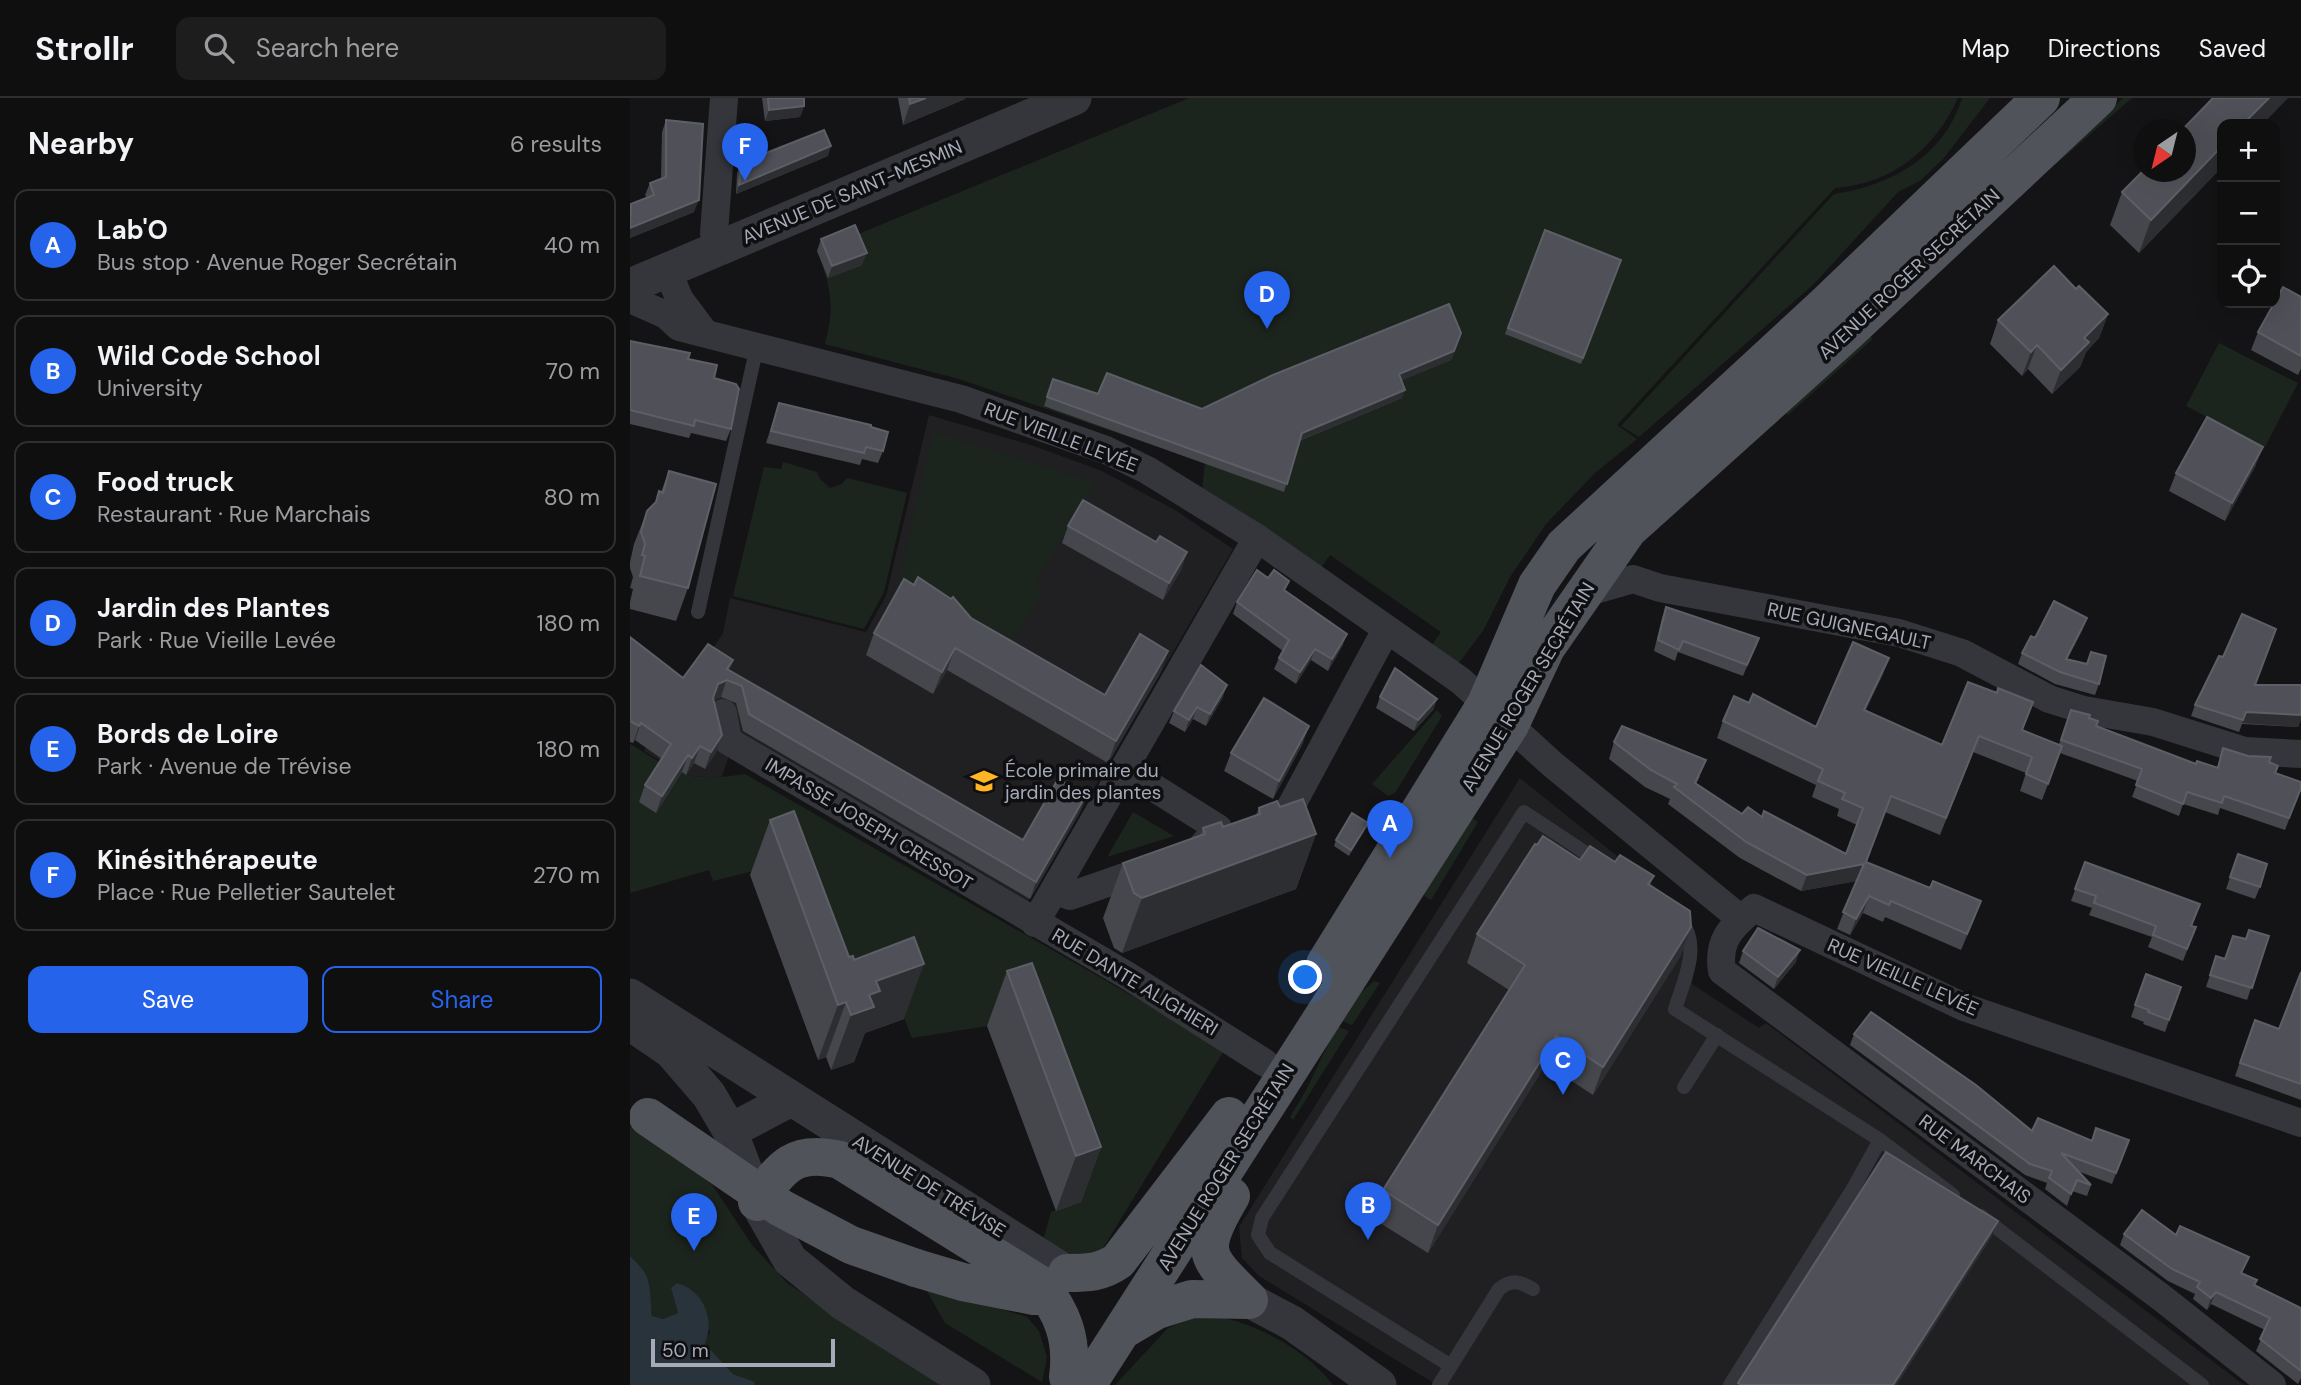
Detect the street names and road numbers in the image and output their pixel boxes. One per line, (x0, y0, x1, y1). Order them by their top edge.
street label: AVENUE DE SAINT-MESMIN (738, 134, 966, 250)
street label: AVENUE ROGER SECRÉTAIN (1813, 183, 2005, 365)
street label: RUE VIEILLE LEVÉE (981, 396, 1141, 478)
street label: AVENUE ROGER SECRÉTAIN (1456, 578, 1600, 796)
street label: RUE GUIGNEGAULT (1765, 596, 1933, 656)
street label: IMPASSE JOSEPH CRESSOT (761, 752, 978, 896)
street label: RUE DANTE ALIGHIERI (1047, 923, 1223, 1041)
street label: RUE VIEILLE LEVÉE (1824, 933, 1982, 1021)
street label: AVENUE ROGER SECRÉTAIN (1152, 1059, 1300, 1275)
street label: RUE MARCHAIS (1914, 1109, 2036, 1209)
street label: AVENUE DE TRÉVISE (848, 1129, 1010, 1243)

